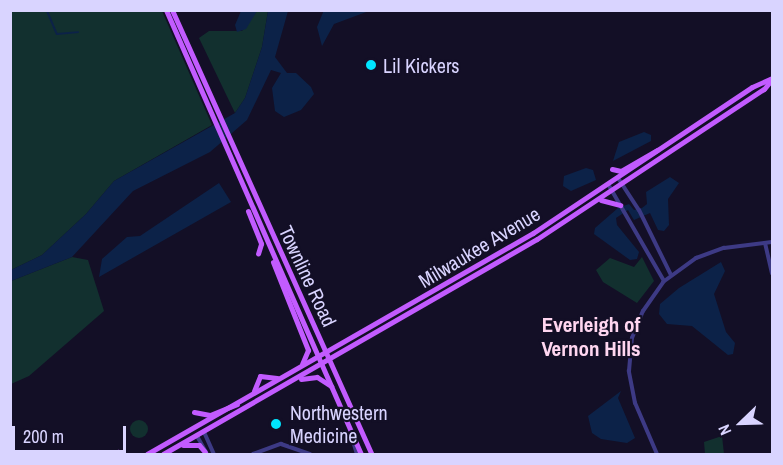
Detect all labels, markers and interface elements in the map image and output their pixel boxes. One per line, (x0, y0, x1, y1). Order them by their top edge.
place label: Lil Kickers (383, 53, 460, 77)
marker: Lil Kickers (364, 58, 378, 72)
street label: Milwaukee Avenue (414, 201, 544, 293)
street label: Townline Road (274, 222, 342, 330)
district label: Everleigh of Vernon Hills (541, 312, 641, 362)
north arrow (711, 393, 771, 453)
place label: Northwestern Medicine (290, 400, 388, 447)
scale bar (15, 414, 129, 452)
marker: Northwestern Medicine (267, 415, 285, 433)
text: N (712, 421, 736, 439)
text: 200 m (23, 424, 64, 449)

